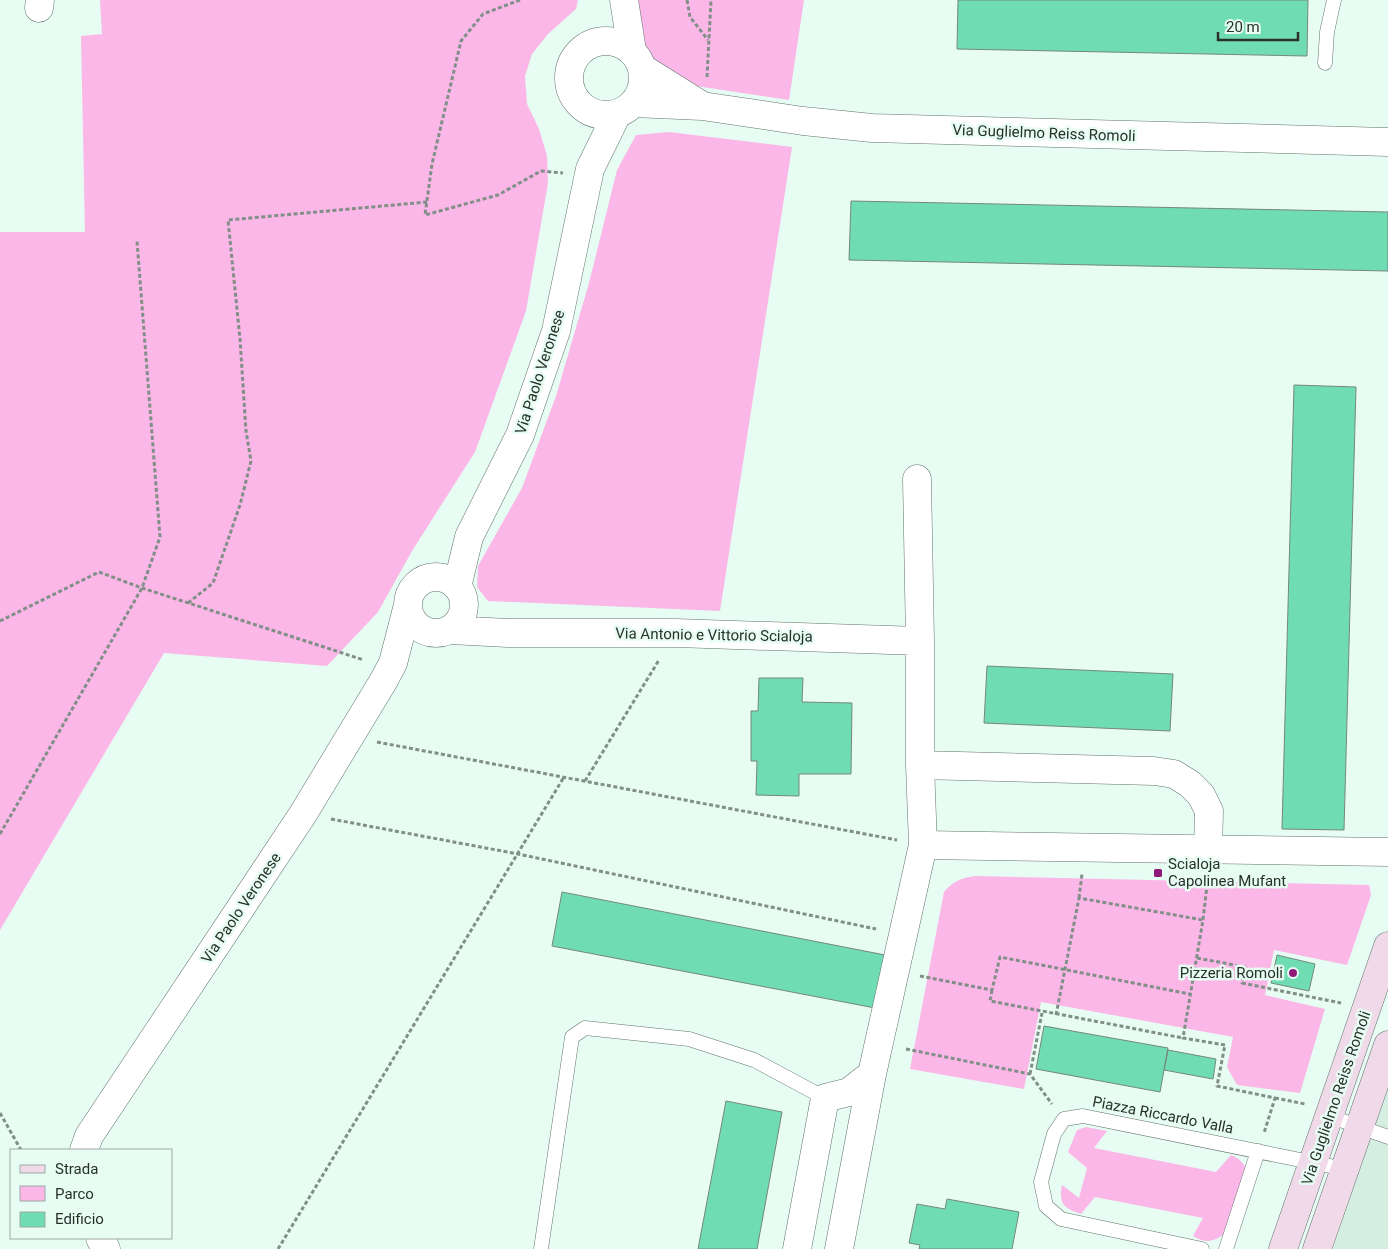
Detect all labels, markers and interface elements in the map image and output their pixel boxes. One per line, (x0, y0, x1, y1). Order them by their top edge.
scale bar (1218, 10, 1298, 42)
text: 20 m (1226, 18, 1260, 36)
street label: Via Guglielmo Reiss Romoli (952, 121, 1136, 145)
street label: Via Paolo Veronese (511, 308, 569, 436)
street label: Via Antonio e Vittorio Scialoja (615, 624, 813, 646)
street label: Via Paolo Veronese (197, 849, 285, 967)
place label: Scialoja Capolinea Mufant (1168, 855, 1286, 890)
marker: Scialoja Capolinea Mufant (1152, 867, 1164, 879)
place label: Pizzeria Romoli (1180, 964, 1283, 982)
marker: Pizzeria Romoli (1287, 967, 1299, 979)
street label: Via Guglielmo Reiss Romoli (1298, 1008, 1374, 1188)
street label: Piazza Riccardo Valla (1091, 1092, 1235, 1138)
legend (10, 1149, 172, 1239)
text: Strada (55, 1160, 98, 1178)
text: Parco (55, 1185, 94, 1203)
text: Edificio (55, 1210, 104, 1228)

